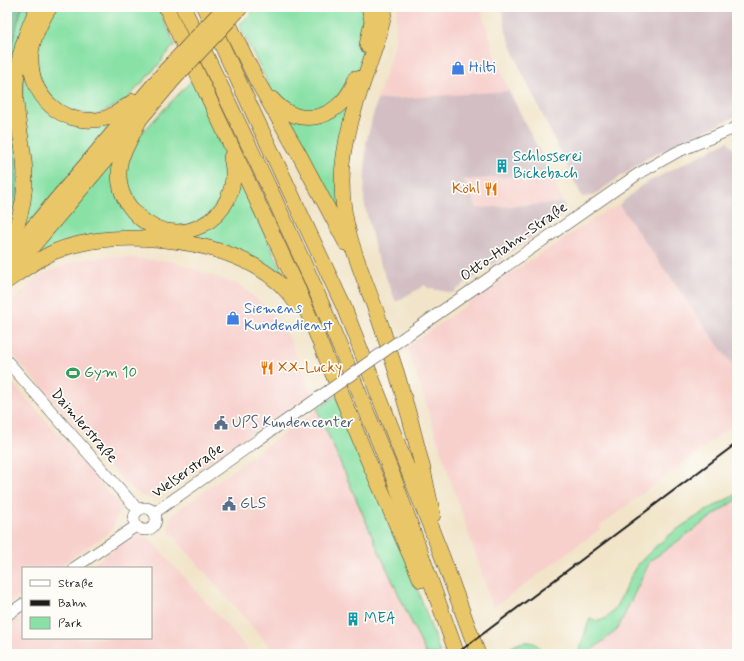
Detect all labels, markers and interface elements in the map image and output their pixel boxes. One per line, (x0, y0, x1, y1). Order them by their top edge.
place label: Hilti (469, 58, 496, 78)
shop icon: Hilti (450, 60, 466, 76)
place label: Schlosserei Bickebach (513, 147, 582, 184)
building icon: Schlosserei Bickebach (494, 158, 510, 174)
place label: Köhl (452, 179, 480, 199)
restaurant icon: Köhl (483, 181, 499, 197)
street label: Otto-Hahn-Straße (457, 198, 571, 286)
place label: Siemens Kundendienst (244, 299, 333, 336)
shop icon: Siemens Kundendienst (225, 310, 241, 326)
place label: XX-Lucky (278, 358, 342, 378)
restaurant icon: XX-Lucky (259, 360, 275, 376)
place label: Gym 10 (84, 363, 137, 383)
sports icon: Gym 10 (65, 365, 81, 381)
street label: Daimlerstraße (46, 385, 122, 467)
place label: UPS Kundencenter (232, 413, 354, 433)
public building icon: UPS Kundencenter (213, 415, 229, 431)
street label: Welserstraße (148, 439, 228, 503)
place label: GLS (240, 494, 267, 514)
public building icon: GLS (221, 496, 237, 512)
legend (22, 567, 152, 639)
text: Straße (58, 576, 93, 592)
text: Bahn (58, 596, 88, 612)
place label: MEA (364, 609, 395, 629)
building icon: MEA (345, 611, 361, 627)
text: Park (58, 616, 82, 632)

